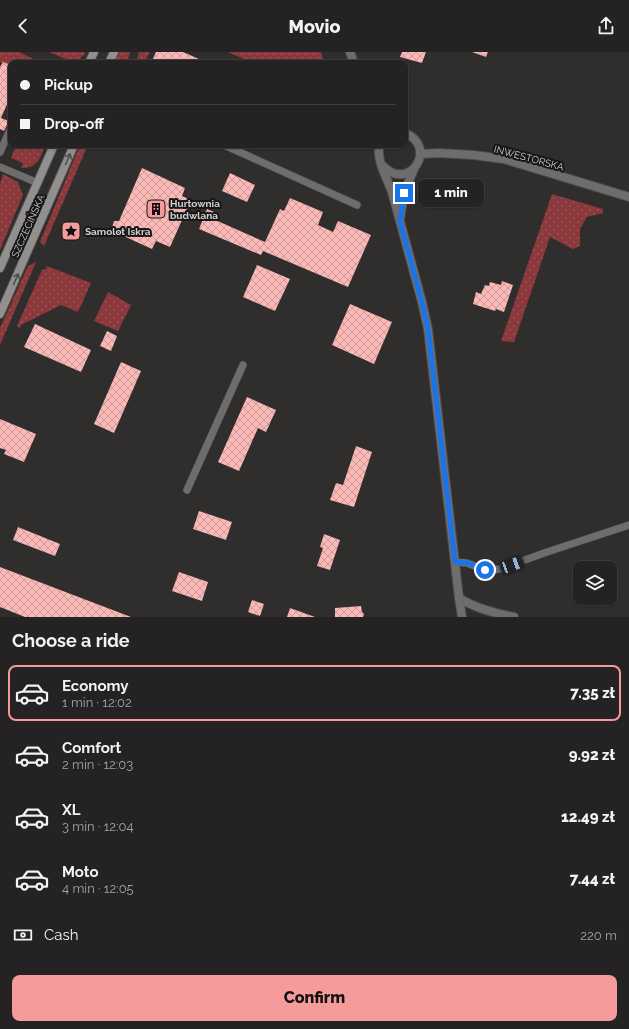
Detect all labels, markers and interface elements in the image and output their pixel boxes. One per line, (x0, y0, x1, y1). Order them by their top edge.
icon: back (12, 15, 34, 37)
icon: share (595, 15, 617, 37)
text: Movio (289, 16, 340, 37)
text: Pickup (44, 76, 93, 94)
text: Drop-off (44, 115, 104, 133)
street label: INWESTORSKA (493, 143, 565, 173)
one-way arrow (65, 154, 72, 166)
callout: 1 min (418, 179, 484, 207)
route end (395, 184, 413, 202)
text: 1 min (434, 185, 468, 200)
street label: SZCZECIŃSKA (9, 193, 47, 259)
building icon: Hurtownia budwlana (145, 198, 167, 220)
place label: Hurtownia budwlana (170, 198, 220, 221)
place icon: Samolot Iskra (60, 220, 82, 242)
place label: Samolot Iskra (85, 226, 151, 237)
one-way arrow (12, 273, 20, 285)
car (499, 555, 525, 575)
route start (476, 561, 494, 579)
map controls (573, 561, 617, 605)
button: layers (573, 561, 617, 605)
text: Choose a ride (12, 630, 130, 651)
icon: car (14, 675, 50, 711)
text: Economy (62, 677, 129, 695)
text: 7.35 zł (570, 684, 615, 702)
text: 1 min · 12:02 (62, 695, 132, 710)
icon: car (14, 737, 50, 773)
text: Comfort (62, 739, 121, 757)
text: 9.92 zł (569, 746, 615, 764)
text: 2 min · 12:03 (62, 757, 133, 772)
icon: car (14, 799, 50, 835)
text: XL (62, 801, 80, 819)
text: 12.49 zł (561, 808, 615, 826)
text: 3 min · 12:04 (62, 819, 134, 834)
icon: car (14, 861, 50, 897)
text: Moto (62, 863, 99, 881)
text: 7.44 zł (570, 870, 615, 888)
text: 4 min · 12:05 (62, 881, 134, 896)
icon: cash (12, 924, 34, 946)
text: Cash (44, 926, 78, 944)
text: 220 m (580, 928, 617, 943)
button: Confirm (12, 975, 617, 1021)

